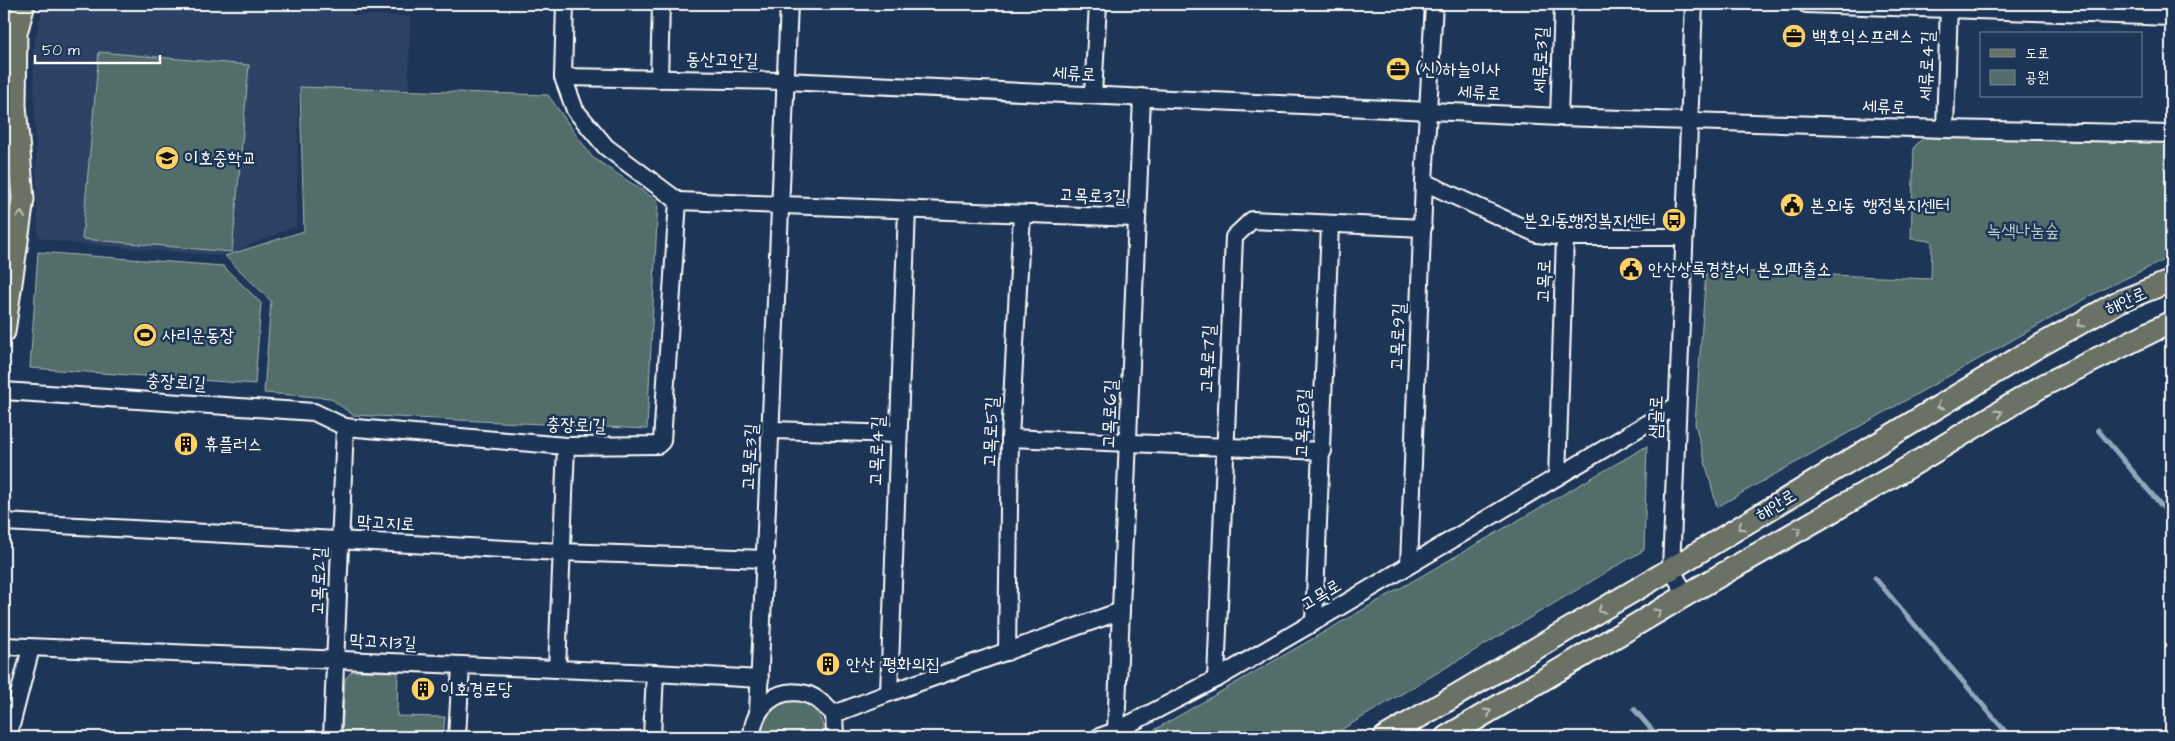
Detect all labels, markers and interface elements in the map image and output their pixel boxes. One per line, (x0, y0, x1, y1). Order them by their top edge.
office icon: 백호익스프레스 (1781, 23, 1807, 49)
place label: 백호익스프레스 (1812, 24, 1913, 49)
street label: 세류로3길 (1527, 26, 1555, 94)
street label: 세류로4길 (1913, 30, 1941, 102)
scale bar (35, 32, 160, 64)
legend (1980, 32, 2142, 98)
text: 50 m (42, 40, 80, 61)
text: 도로 (2025, 43, 2049, 64)
street label: 동산고안길 (686, 47, 759, 73)
office icon: (신)하늘이사 (1385, 56, 1411, 82)
place label: (신)하늘이사 (1416, 57, 1501, 82)
street label: 세류로 (1052, 60, 1096, 88)
text: 공원 (2025, 67, 2049, 88)
street label: 세류로 (1457, 79, 1501, 107)
street label: 세류로 (1862, 94, 1906, 120)
school or university icon: 이호중학교 (154, 145, 180, 171)
place label: 이호중학교 (184, 146, 256, 171)
street label: 고목로3길 (1059, 182, 1127, 210)
public building icon: 본오1동 행정복지센터 (1779, 192, 1805, 218)
place label: 본오1동 행정복지센터 (1810, 193, 1950, 218)
bus stop icon: 본오1동행정복지센터 (1661, 207, 1687, 233)
place label: 본오1동행정복지센터 (1523, 208, 1656, 233)
one-way arrow (15, 210, 26, 218)
park label: 녹색나눔숲 (1987, 218, 2059, 243)
public building icon: 안산상록경찰서 본오1파출소 (1618, 256, 1644, 282)
place label: 안산상록경찰서 본오1파출소 (1648, 257, 1831, 282)
street label: 고목로 (1531, 259, 1557, 303)
street label: 해안로 (2101, 281, 2151, 321)
street label: 고목로9길 (1384, 302, 1412, 372)
one-way arrow (2076, 317, 2085, 327)
sports icon: 사리운동장 (132, 322, 158, 348)
place label: 사리운동장 (162, 323, 234, 348)
street label: 고목로7길 (1194, 324, 1222, 394)
street label: 충장로1길 (145, 367, 207, 397)
street label: 고목로6길 (1096, 378, 1124, 449)
street label: 고목로8길 (1289, 387, 1317, 458)
street label: 샘골로 (1643, 395, 1669, 439)
street label: 고목로5길 (977, 396, 1005, 468)
one-way arrow (1936, 400, 1945, 410)
one-way arrow (1993, 409, 2002, 419)
street label: 충장로1길 (545, 411, 607, 439)
street label: 고목로4길 (863, 415, 891, 487)
street label: 고목로3길 (736, 422, 764, 491)
building icon: 휴플러스 (173, 431, 199, 457)
place label: 휴플러스 (204, 432, 262, 457)
street label: 해안로 (1751, 483, 1801, 527)
street label: 막고지로 (356, 509, 416, 537)
one-way arrow (1737, 520, 1746, 530)
one-way arrow (1793, 527, 1802, 537)
street label: 고목로2길 (305, 546, 333, 616)
street label: 고목로 (1296, 573, 1346, 617)
one-way arrow (1598, 604, 1607, 614)
one-way arrow (1652, 608, 1661, 618)
street label: 막고지3길 (349, 628, 418, 656)
building icon: 안산 평화의집 (815, 651, 841, 677)
place label: 안산 평화의집 (846, 652, 940, 677)
building icon: 이호경로당 (410, 676, 436, 702)
place label: 이호경로당 (440, 677, 513, 702)
one-way arrow (1482, 709, 1491, 719)

